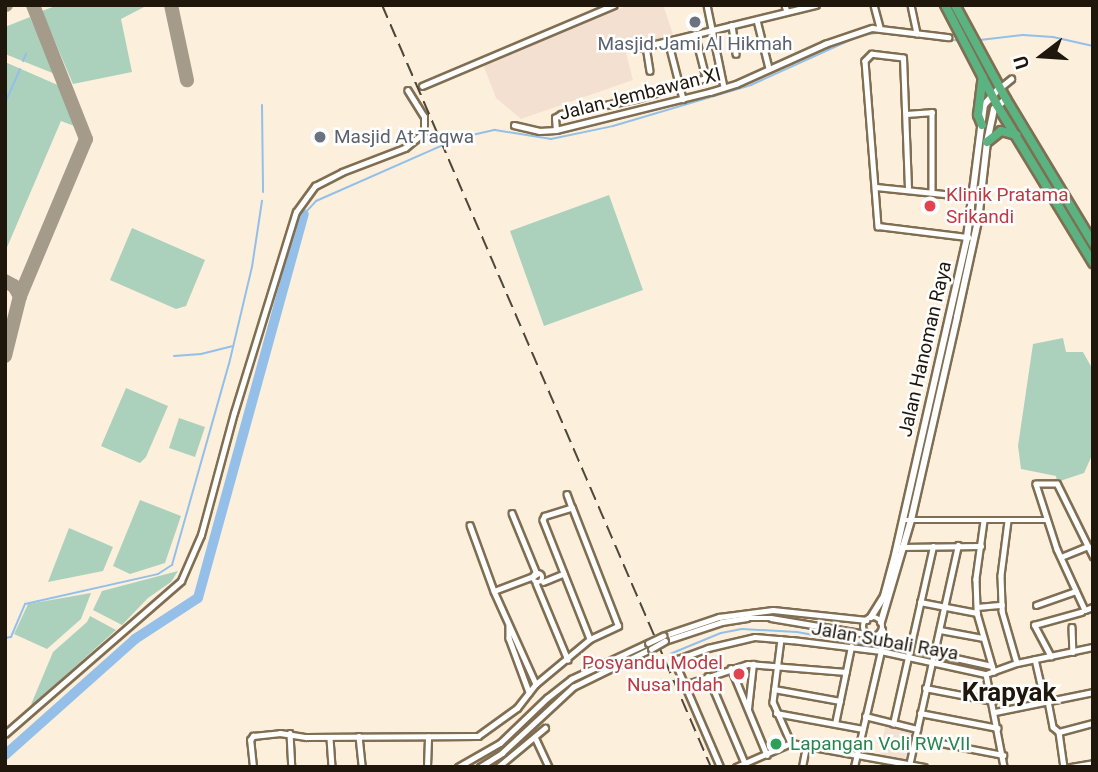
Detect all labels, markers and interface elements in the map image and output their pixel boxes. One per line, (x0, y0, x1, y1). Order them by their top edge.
marker: Masjid Jami Al Hikmah (687, 14, 703, 30)
north arrow (1007, 21, 1077, 91)
place label: Masjid Jami Al Hikmah (597, 33, 793, 55)
text: U (1009, 53, 1034, 72)
street label: Jalan Jembawan XI (557, 63, 723, 125)
place label: Masjid At Taqwa (334, 126, 475, 148)
marker: Masjid At Taqwa (312, 129, 328, 145)
place label: Klinik Pratama Srikandi (946, 184, 1069, 228)
marker: Klinik Pratama Srikandi (920, 196, 940, 216)
street label: Jalan Hanoman Raya (894, 259, 956, 439)
street label: Jalan Subali Raya (810, 617, 960, 665)
place label: Posyandu Model Nusa Indah (582, 652, 723, 696)
marker: Posyandu Model Nusa Indah (729, 664, 749, 684)
district label: Krapyak (962, 677, 1056, 709)
place label: Lapangan Voli RW VII (790, 733, 970, 755)
marker: Lapangan Voli RW VII (768, 736, 784, 752)

